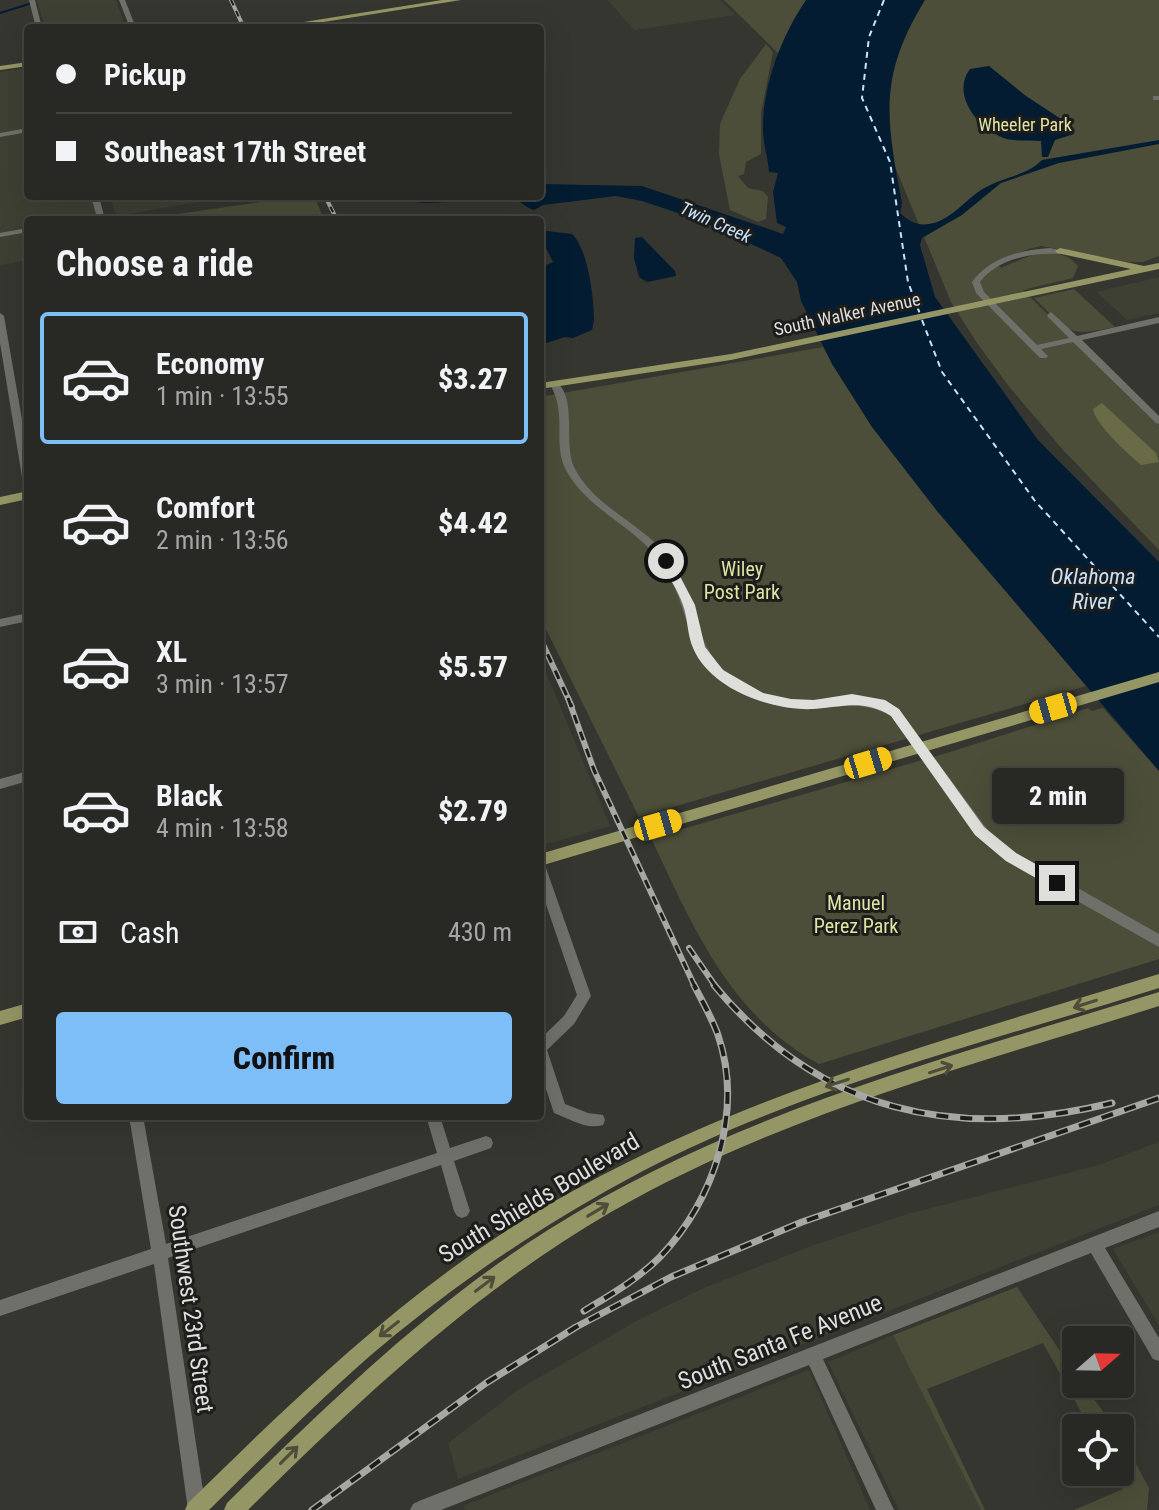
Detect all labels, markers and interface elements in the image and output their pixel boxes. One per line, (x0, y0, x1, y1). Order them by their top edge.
text: Pickup (104, 57, 186, 92)
park label: Wheeler Park (978, 114, 1072, 135)
text: Southeast 17th Street (104, 134, 366, 169)
water label: Twin Creek (677, 197, 756, 247)
text: Choose a ride (56, 243, 253, 285)
street label: South Walker Avenue (772, 288, 922, 340)
icon: car (60, 342, 132, 414)
text: Economy (156, 346, 264, 381)
text: $3.27 (438, 361, 508, 396)
text: 1 min · 13:55 (156, 381, 289, 411)
icon: car (60, 486, 132, 558)
text: Comfort (156, 490, 255, 525)
text: $4.42 (438, 505, 508, 540)
text: 2 min · 13:56 (156, 525, 289, 555)
route start (648, 543, 684, 579)
park label: Wiley Post Park (704, 557, 780, 604)
water label: Oklahoma River (1051, 564, 1135, 614)
icon: car (60, 630, 132, 702)
text: XL (156, 634, 187, 669)
text: $5.57 (438, 649, 508, 684)
text: 3 min · 13:57 (156, 669, 289, 699)
car (1027, 690, 1079, 726)
car (842, 745, 894, 781)
callout: 2 min (991, 767, 1123, 823)
icon: car (60, 774, 132, 846)
text: Black (156, 778, 223, 813)
text: 2 min (1029, 781, 1087, 811)
text: $2.79 (438, 793, 508, 828)
car (632, 807, 684, 843)
text: 4 min · 13:58 (156, 813, 289, 843)
route end (1039, 865, 1075, 901)
park label: Manuel Perez Park (814, 891, 898, 938)
icon: cash (56, 910, 100, 954)
text: Cash (120, 915, 180, 950)
text: 430 m (448, 917, 512, 947)
one-way arrow (1072, 998, 1097, 1013)
button: Confirm (56, 1012, 512, 1104)
one-way arrow (928, 1061, 953, 1075)
one-way arrow (825, 1077, 850, 1091)
street label: South Shields Boulevard (434, 1127, 644, 1269)
one-way arrow (586, 1202, 609, 1218)
street label: Southwest 23rd Street (163, 1203, 219, 1415)
one-way arrow (474, 1276, 495, 1293)
street label: South Santa Fe Avenue (674, 1288, 886, 1396)
one-way arrow (379, 1320, 400, 1337)
north arrow (1062, 1326, 1134, 1398)
map controls (1062, 1326, 1134, 1486)
button: locate (1062, 1414, 1134, 1486)
one-way arrow (279, 1446, 298, 1465)

